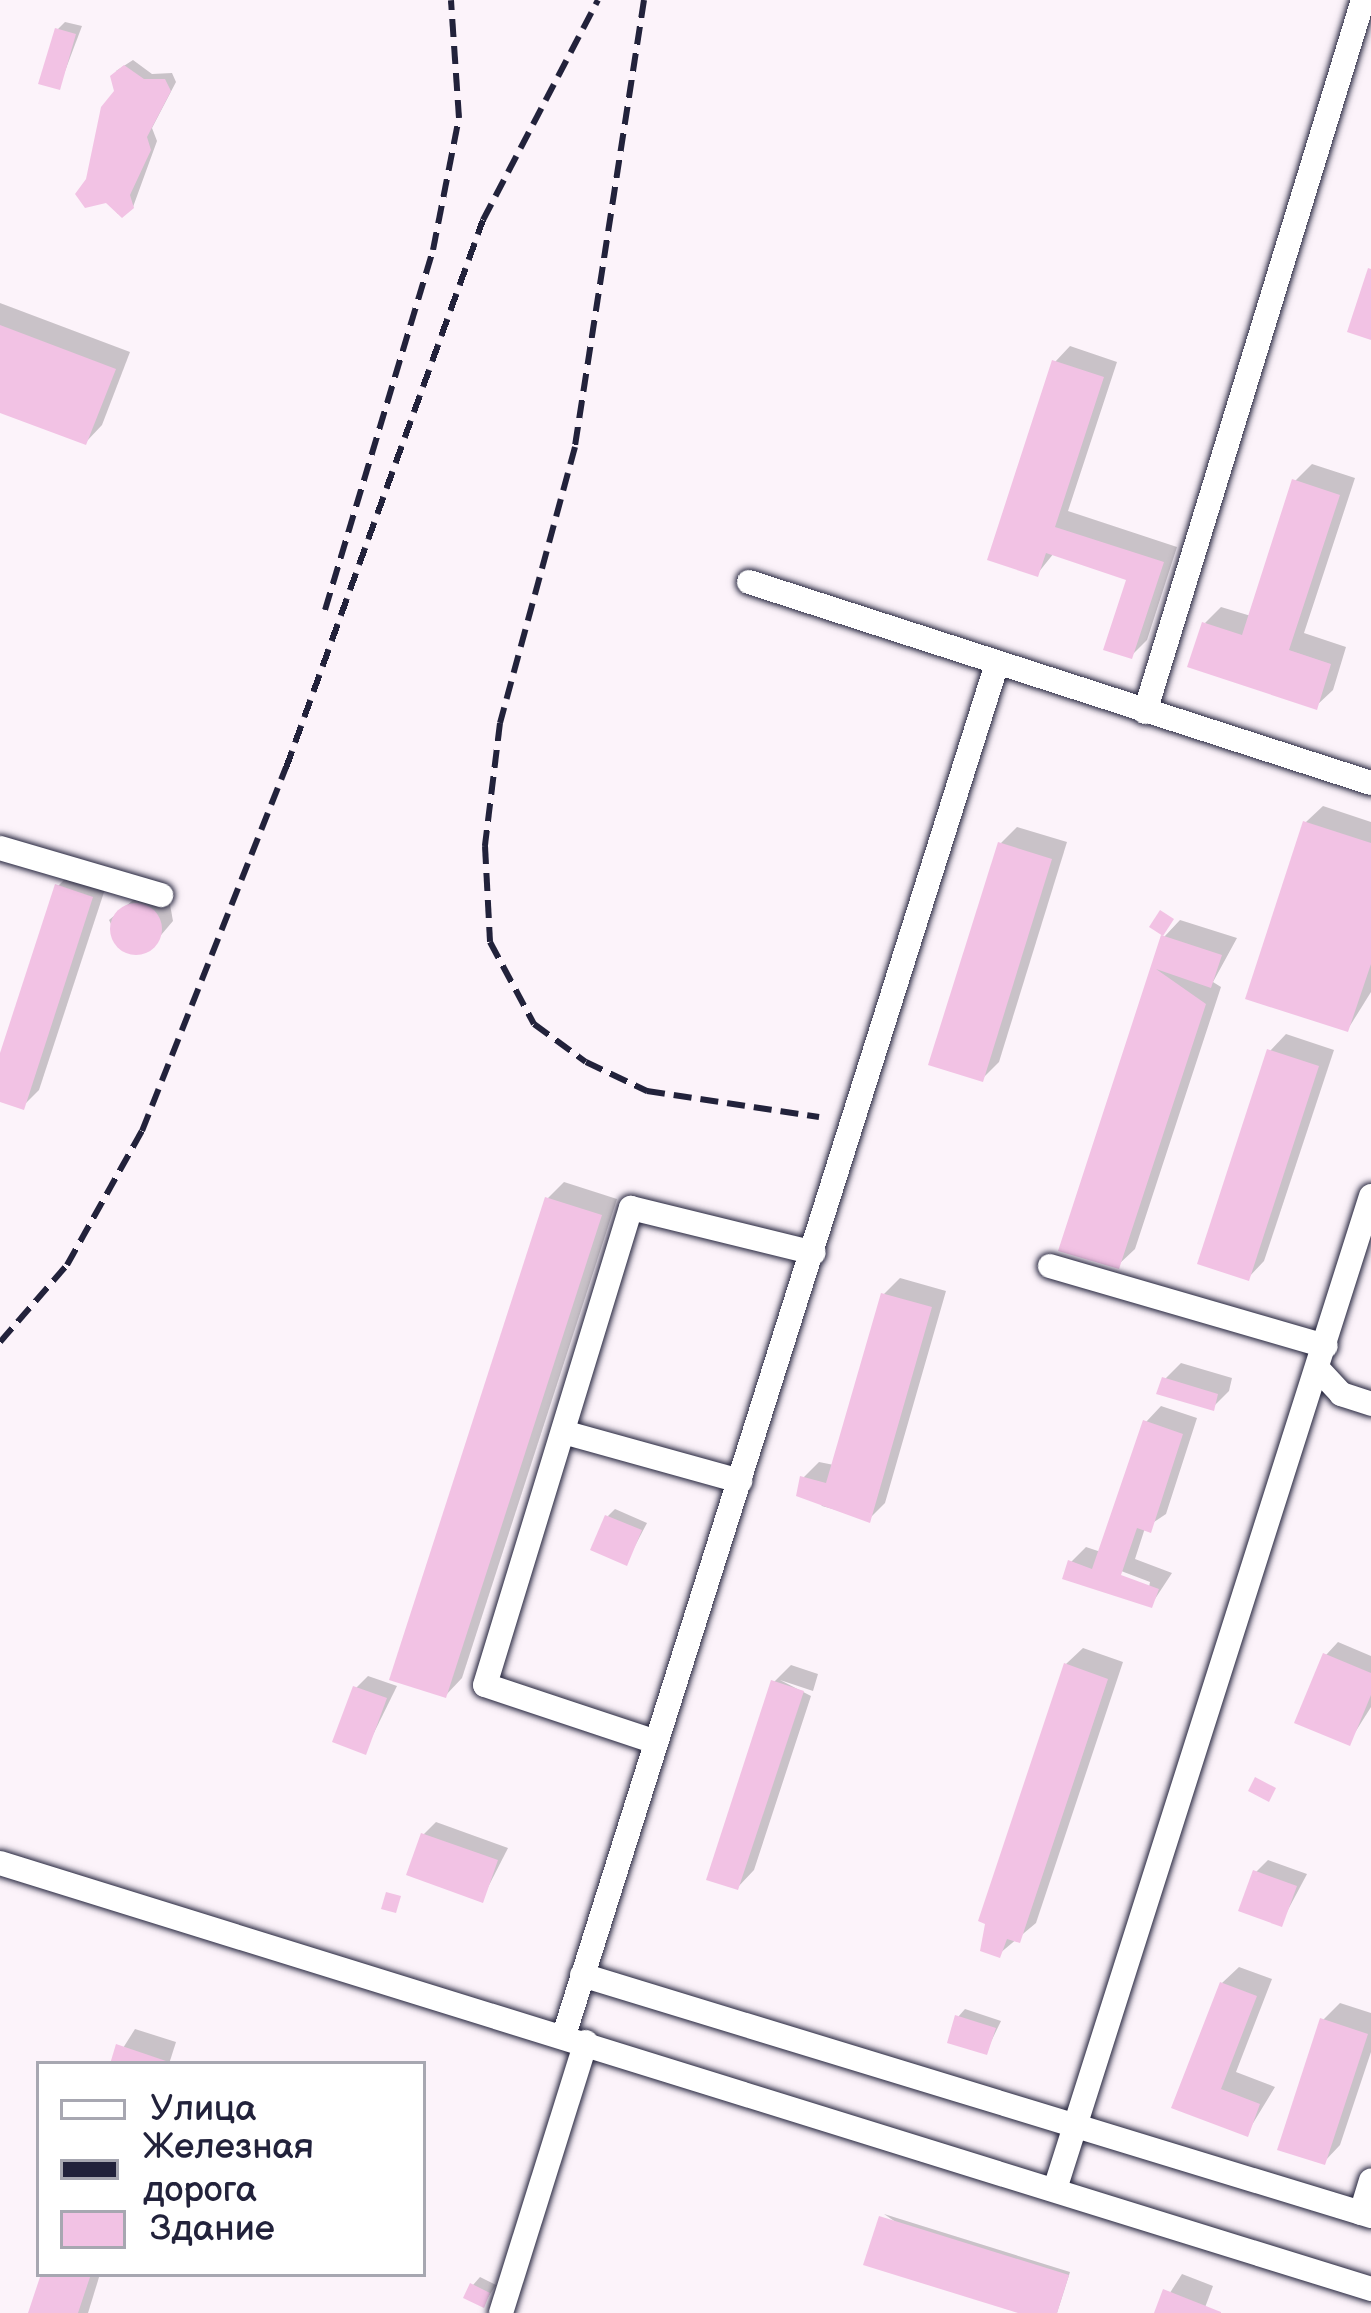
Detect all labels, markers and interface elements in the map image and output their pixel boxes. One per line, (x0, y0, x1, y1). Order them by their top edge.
legend (36, 2061, 426, 2277)
text: Улица (150, 2088, 257, 2131)
text: Железная дорога (143, 2126, 314, 2212)
text: Здание (150, 2208, 275, 2251)

